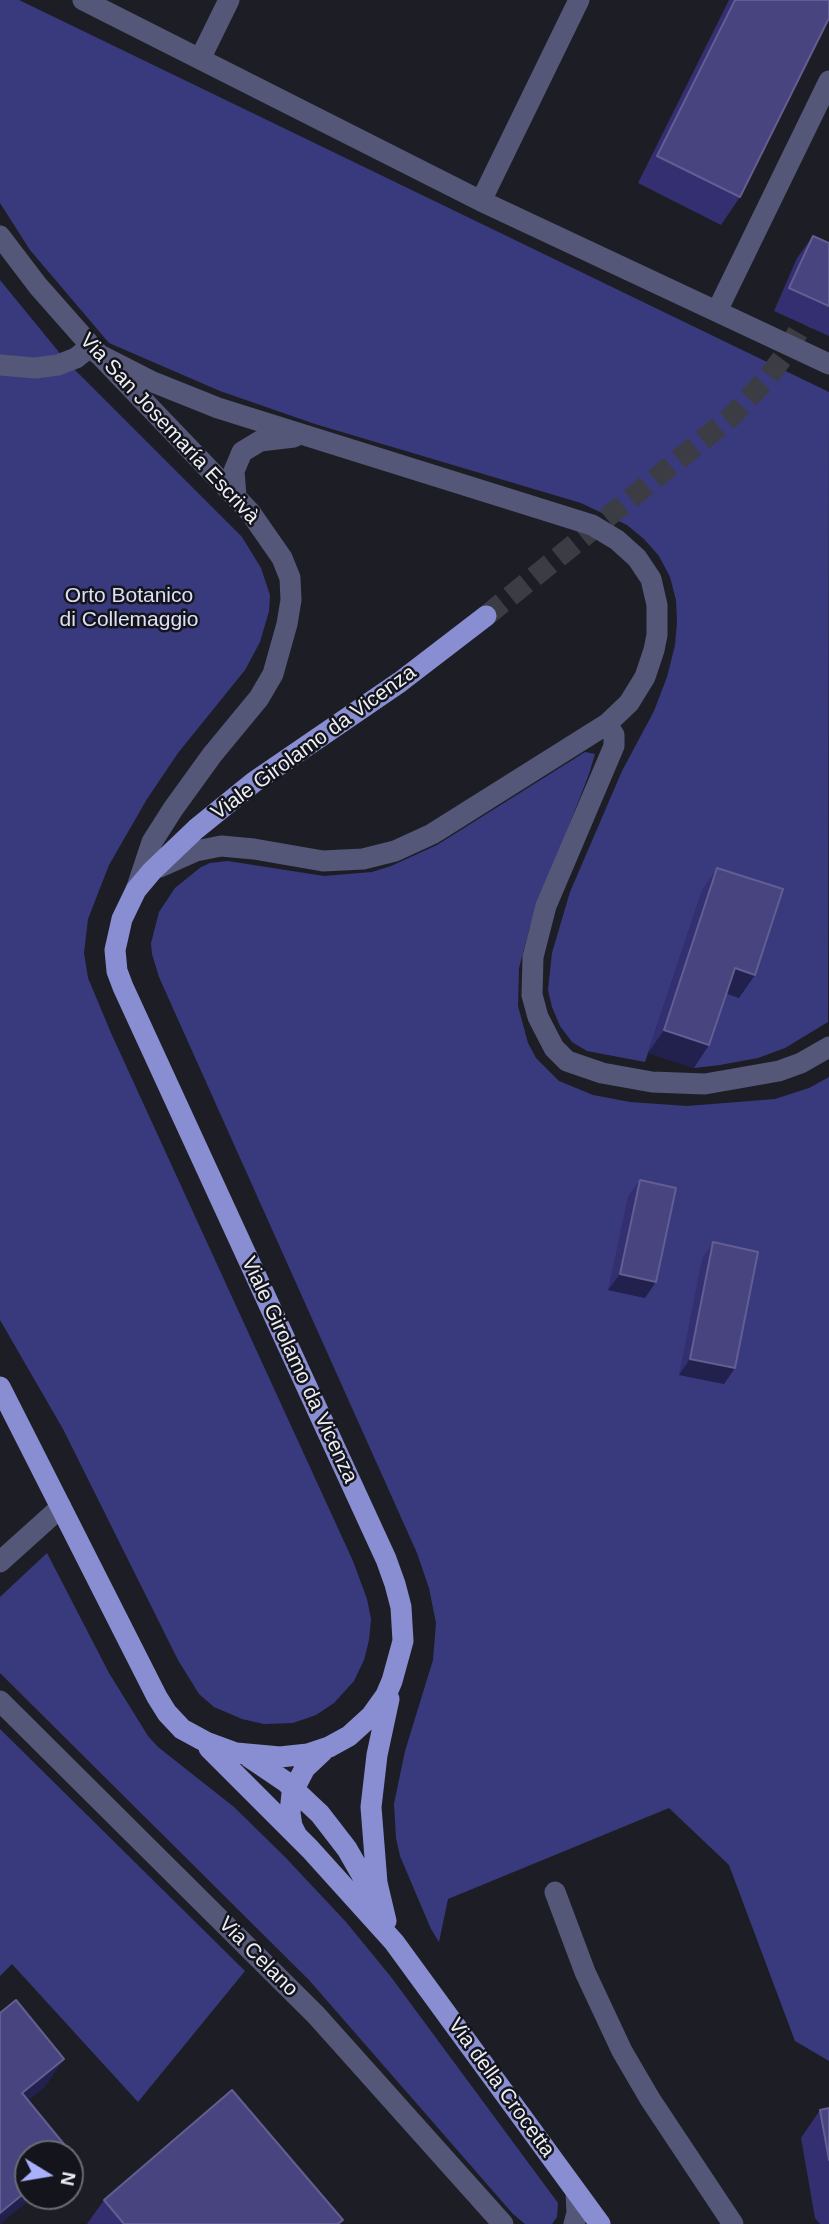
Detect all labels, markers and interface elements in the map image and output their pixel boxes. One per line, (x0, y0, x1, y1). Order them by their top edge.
street label: Via San Josemaría Escrivà (74, 328, 264, 530)
park label: Orto Botanico di Collemaggio (60, 583, 198, 633)
street label: Viale Girolamo da Vicenza (207, 660, 421, 826)
street label: Viale Girolamo da Vicenza (235, 1253, 363, 1487)
street label: Via Celano (213, 1912, 303, 2002)
street label: Via della Crocetta (442, 2014, 560, 2162)
north arrow (14, 2140, 84, 2210)
text: N (57, 2170, 80, 2187)

